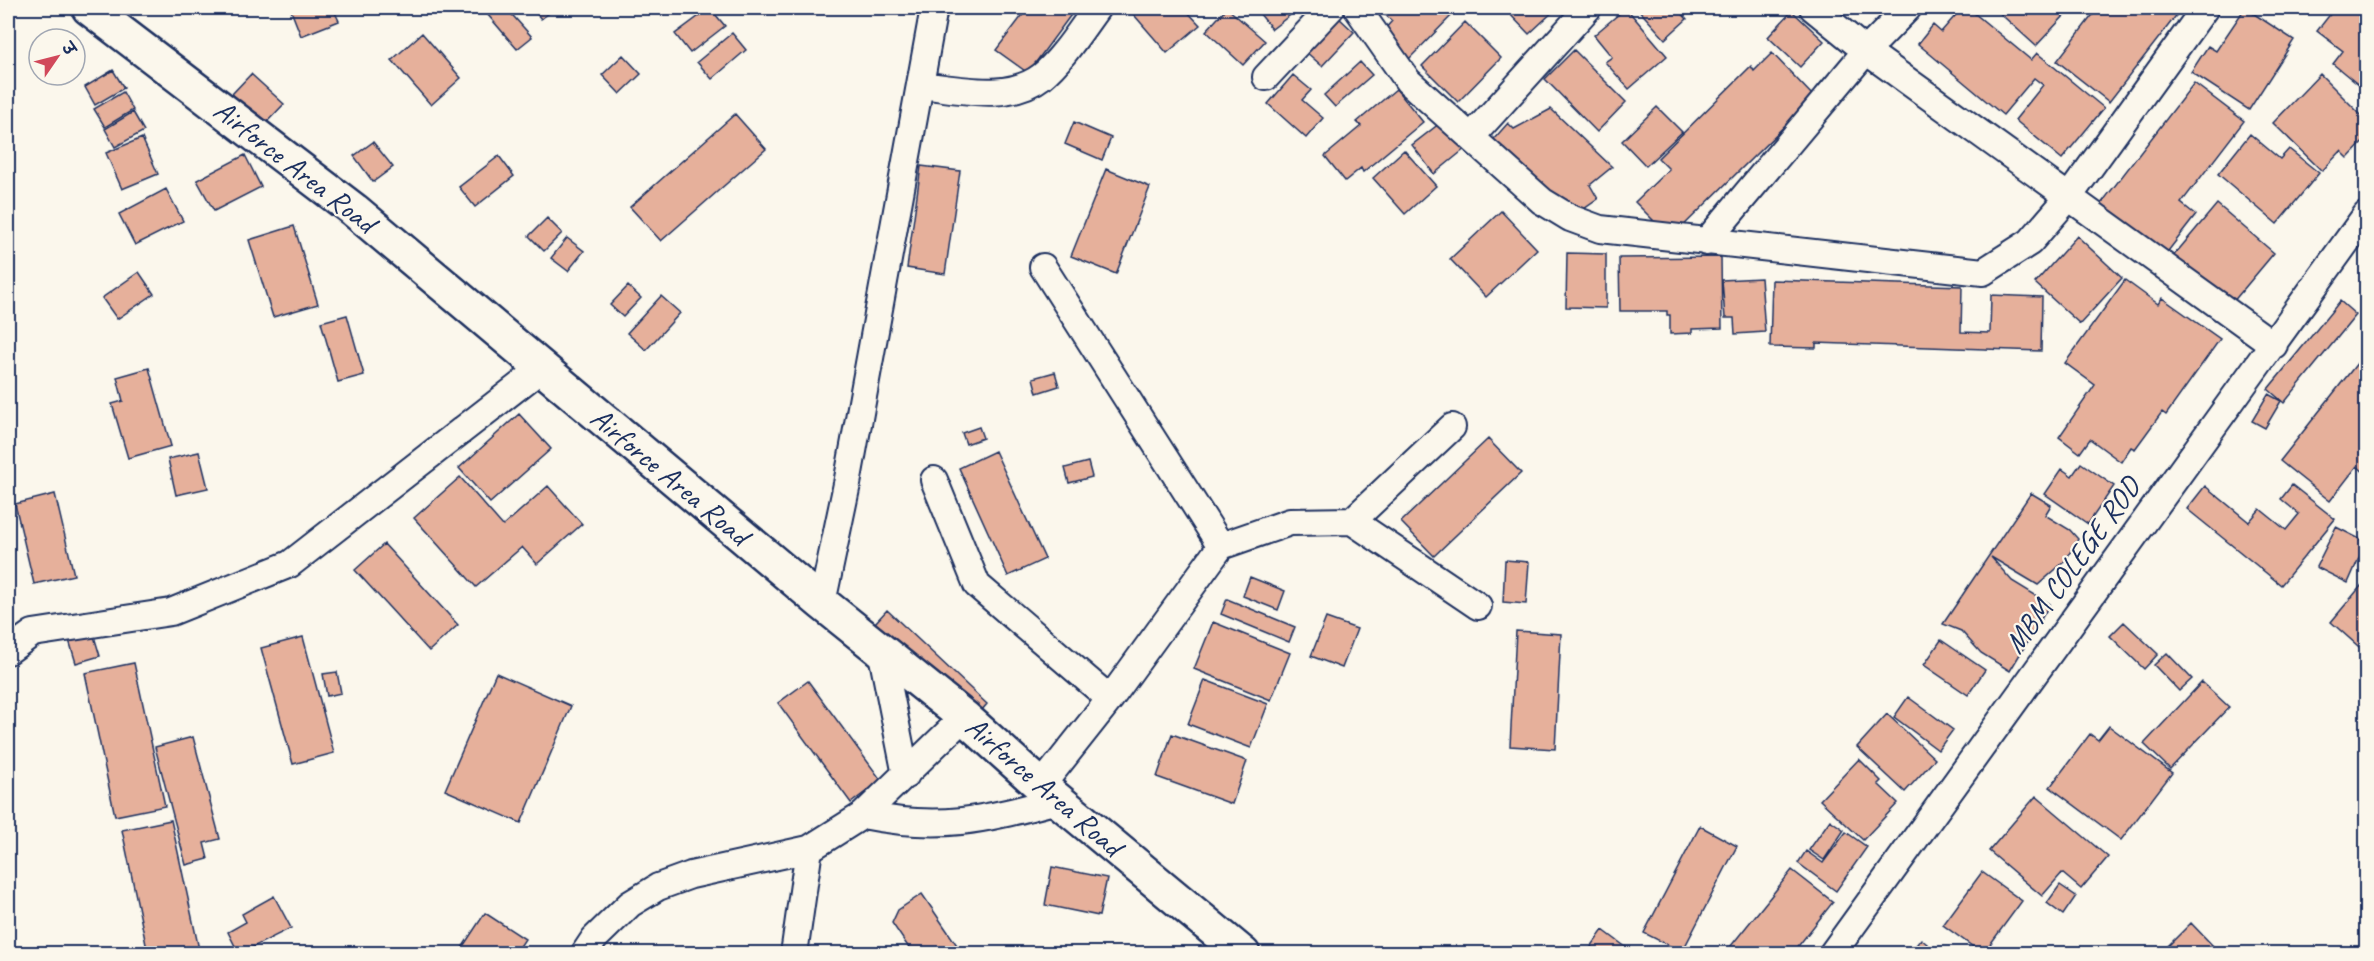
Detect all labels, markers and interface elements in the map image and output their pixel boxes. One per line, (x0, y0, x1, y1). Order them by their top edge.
north arrow (27, 27, 87, 87)
text: उ (56, 37, 80, 60)
street label: Airforce Area Road (206, 91, 387, 244)
street label: Airforce Area Road (583, 399, 760, 556)
street label: MBM COLEGE ROD (1995, 467, 2150, 661)
street label: Airforce Area Road (958, 708, 1133, 867)

